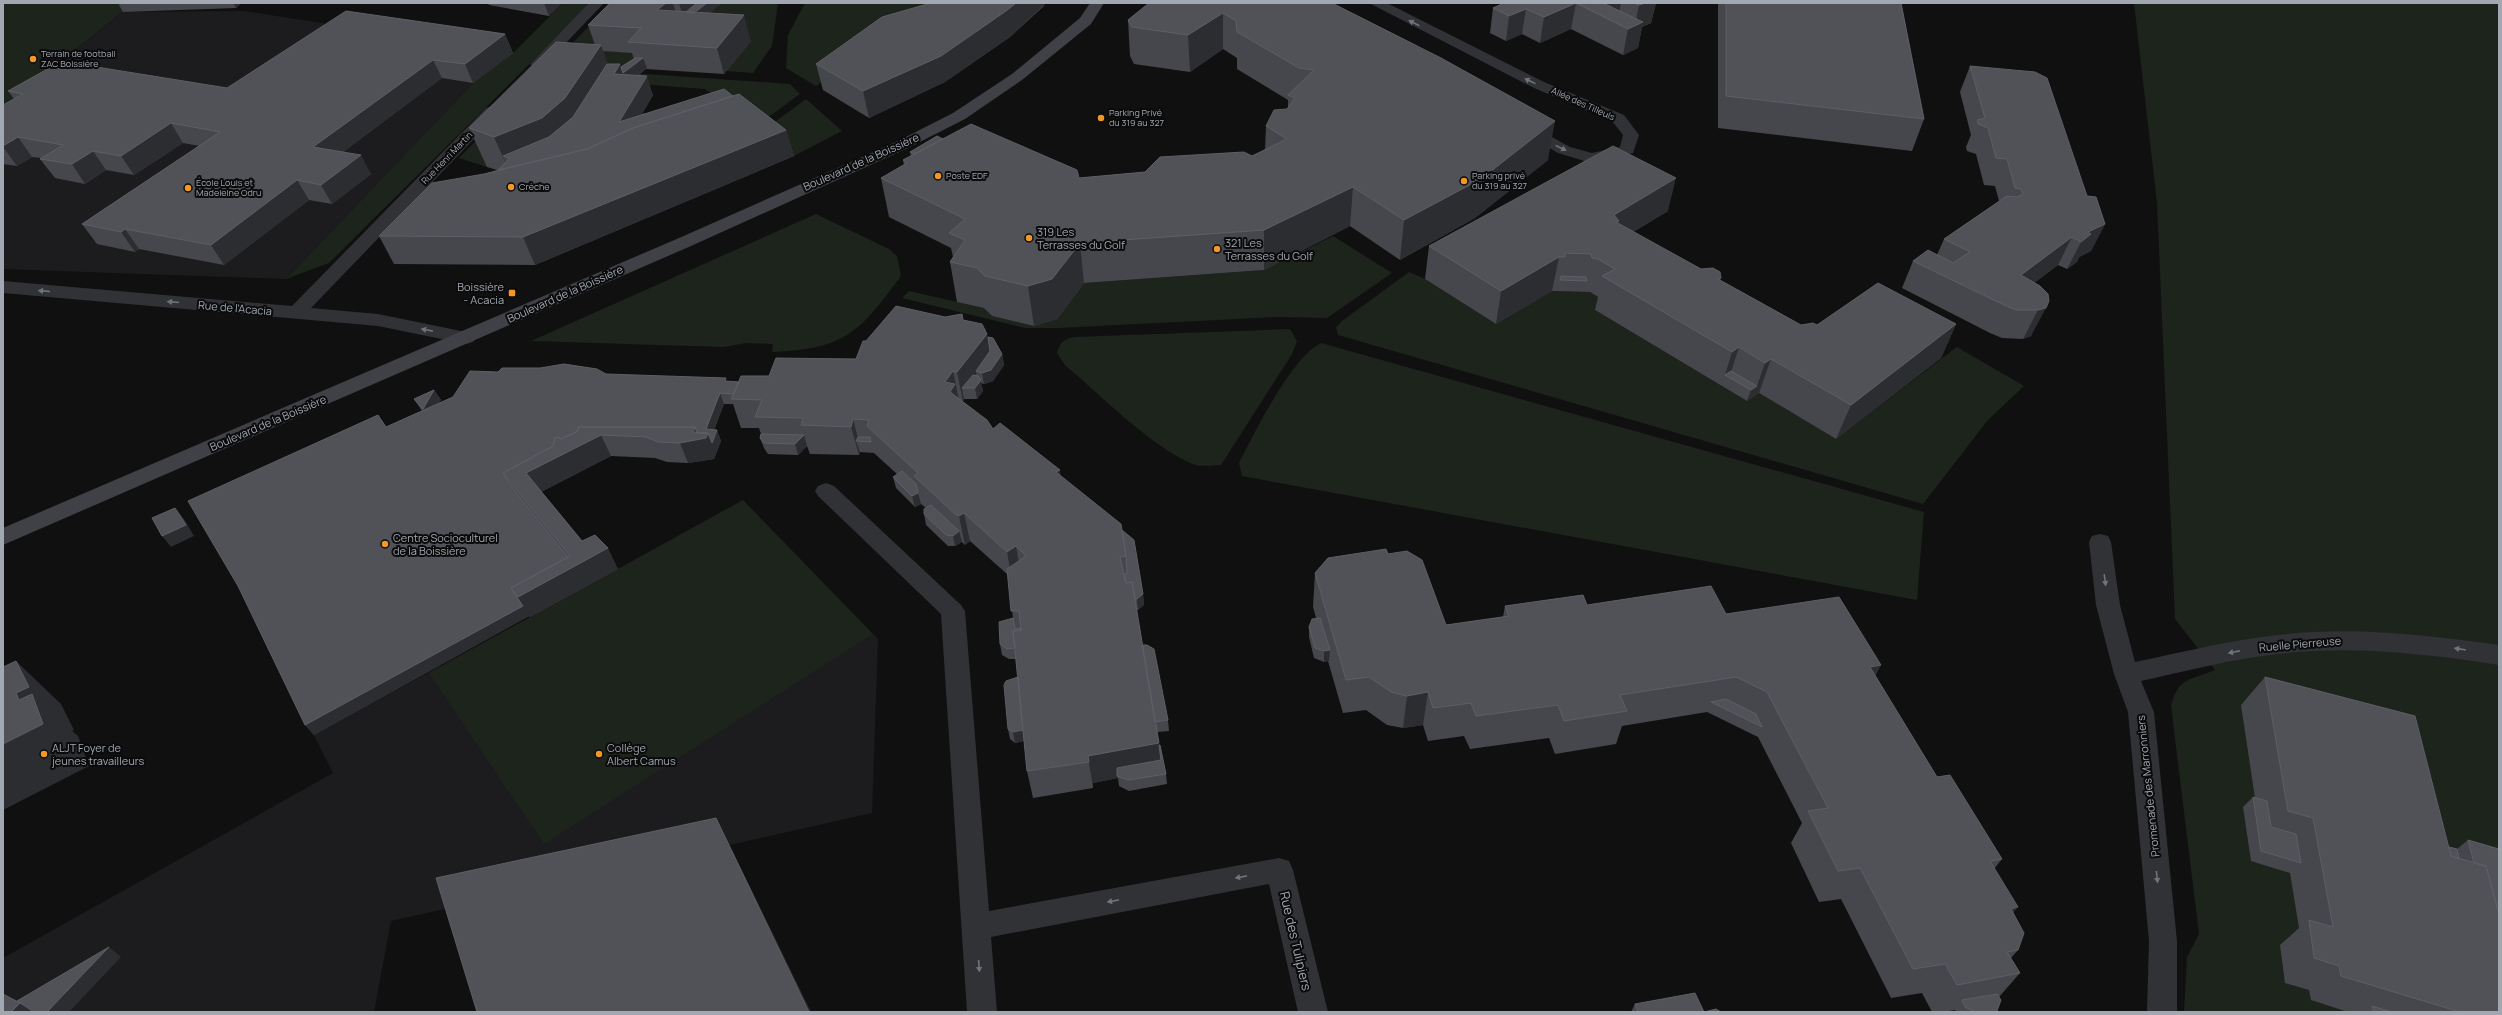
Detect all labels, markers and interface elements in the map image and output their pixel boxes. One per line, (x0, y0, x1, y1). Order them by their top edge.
one-way arrow (1408, 20, 1420, 26)
place label: Terrain de football ZAC Boissière (41, 47, 116, 70)
marker: Terrain de football ZAC Boissière (28, 54, 38, 64)
one-way arrow (1525, 78, 1536, 84)
street label: Allée des Tilleuls (1549, 84, 1617, 124)
place label: Parking Privé du 319 au 327 (1109, 106, 1165, 129)
marker: Parking Privé du 319 au 327 (1096, 113, 1106, 123)
street label: Rue Henri Martin (418, 128, 475, 187)
street label: Boulevard de la Boissière (801, 129, 922, 194)
one-way arrow (1555, 145, 1566, 151)
place label: Poste EDF (946, 169, 988, 182)
place label: Parking privé du 319 au 327 (1472, 169, 1528, 192)
marker: Poste EDF (933, 171, 943, 181)
place label: École Louis et Madeleine Odru (196, 176, 261, 199)
marker: Parking privé du 319 au 327 (1459, 176, 1469, 186)
place label: Crèche (519, 180, 550, 193)
marker: Crèche (506, 182, 516, 192)
marker: École Louis et Madeleine Odru (183, 183, 193, 193)
place label: 319 Les Terrasses du Golf (1037, 224, 1125, 252)
marker: 319 Les Terrasses du Golf (1024, 233, 1034, 243)
place label: 321 Les Terrasses du Golf (1225, 235, 1313, 263)
marker: 321 Les Terrasses du Golf (1212, 244, 1222, 254)
street label: Boulevard de la Boissière (505, 261, 626, 326)
place label: Boissière - Acacia (457, 279, 505, 307)
one-way arrow (38, 287, 50, 294)
marker: Boissière - Acacia (507, 288, 517, 298)
street label: Rue de l'Acacia (197, 297, 273, 318)
one-way arrow (167, 299, 179, 306)
one-way arrow (421, 327, 434, 333)
street label: Boulevard de la Boissière (207, 391, 329, 454)
place label: Centre Socioculturel de la Boissière (393, 530, 498, 558)
marker: Centre Socioculturel de la Boissière (380, 539, 390, 549)
one-way arrow (2102, 574, 2108, 587)
street label: Ruelle Pierreuse (2258, 632, 2342, 655)
one-way arrow (2454, 646, 2467, 652)
one-way arrow (2228, 649, 2240, 655)
street label: Promenade des Marronniers (2133, 714, 2162, 858)
place label: ALJT Foyer de jeunes travailleurs (51, 740, 144, 768)
place label: Collège Albert Camus (607, 740, 676, 768)
marker: ALJT Foyer de jeunes travailleurs (39, 749, 49, 759)
marker: Collège Albert Camus (594, 749, 604, 759)
one-way arrow (2154, 871, 2160, 883)
one-way arrow (1235, 874, 1247, 880)
street label: Rue des Tulipiers (1276, 890, 1316, 993)
one-way arrow (1107, 898, 1119, 904)
one-way arrow (975, 960, 982, 972)

